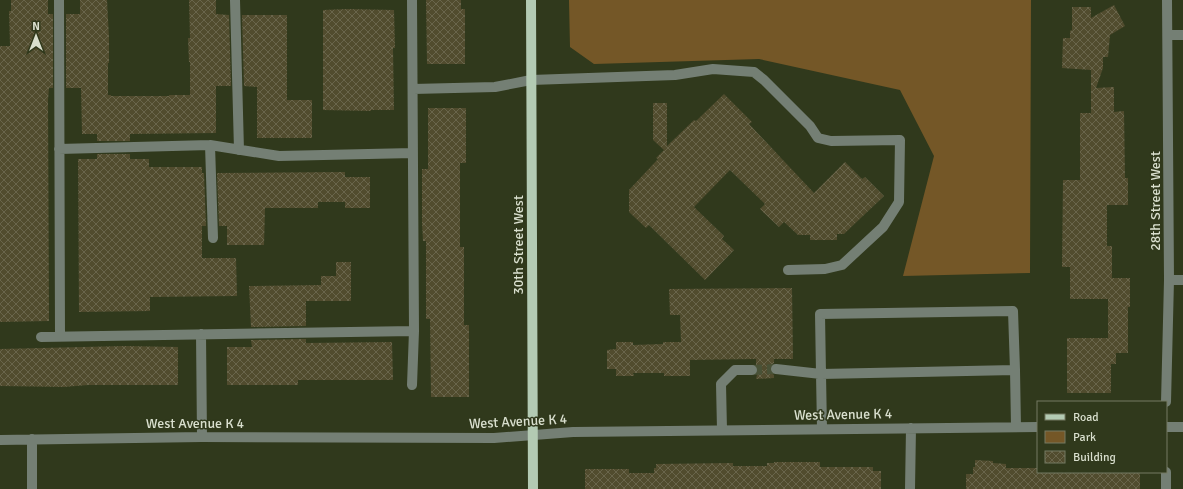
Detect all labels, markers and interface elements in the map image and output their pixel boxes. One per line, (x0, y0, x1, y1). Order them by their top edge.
north arrow (16, 16, 56, 56)
text: N (32, 20, 40, 33)
street label: 28th Street West (1147, 151, 1164, 251)
street label: 30th Street West (510, 195, 527, 295)
legend (1037, 401, 1167, 473)
street label: West Avenue K 4 (794, 405, 893, 424)
street label: West Avenue K 4 (468, 410, 568, 433)
text: Road (1073, 410, 1099, 425)
street label: West Avenue K 4 (146, 415, 245, 432)
text: Park (1073, 430, 1096, 445)
text: Building (1073, 450, 1116, 465)

